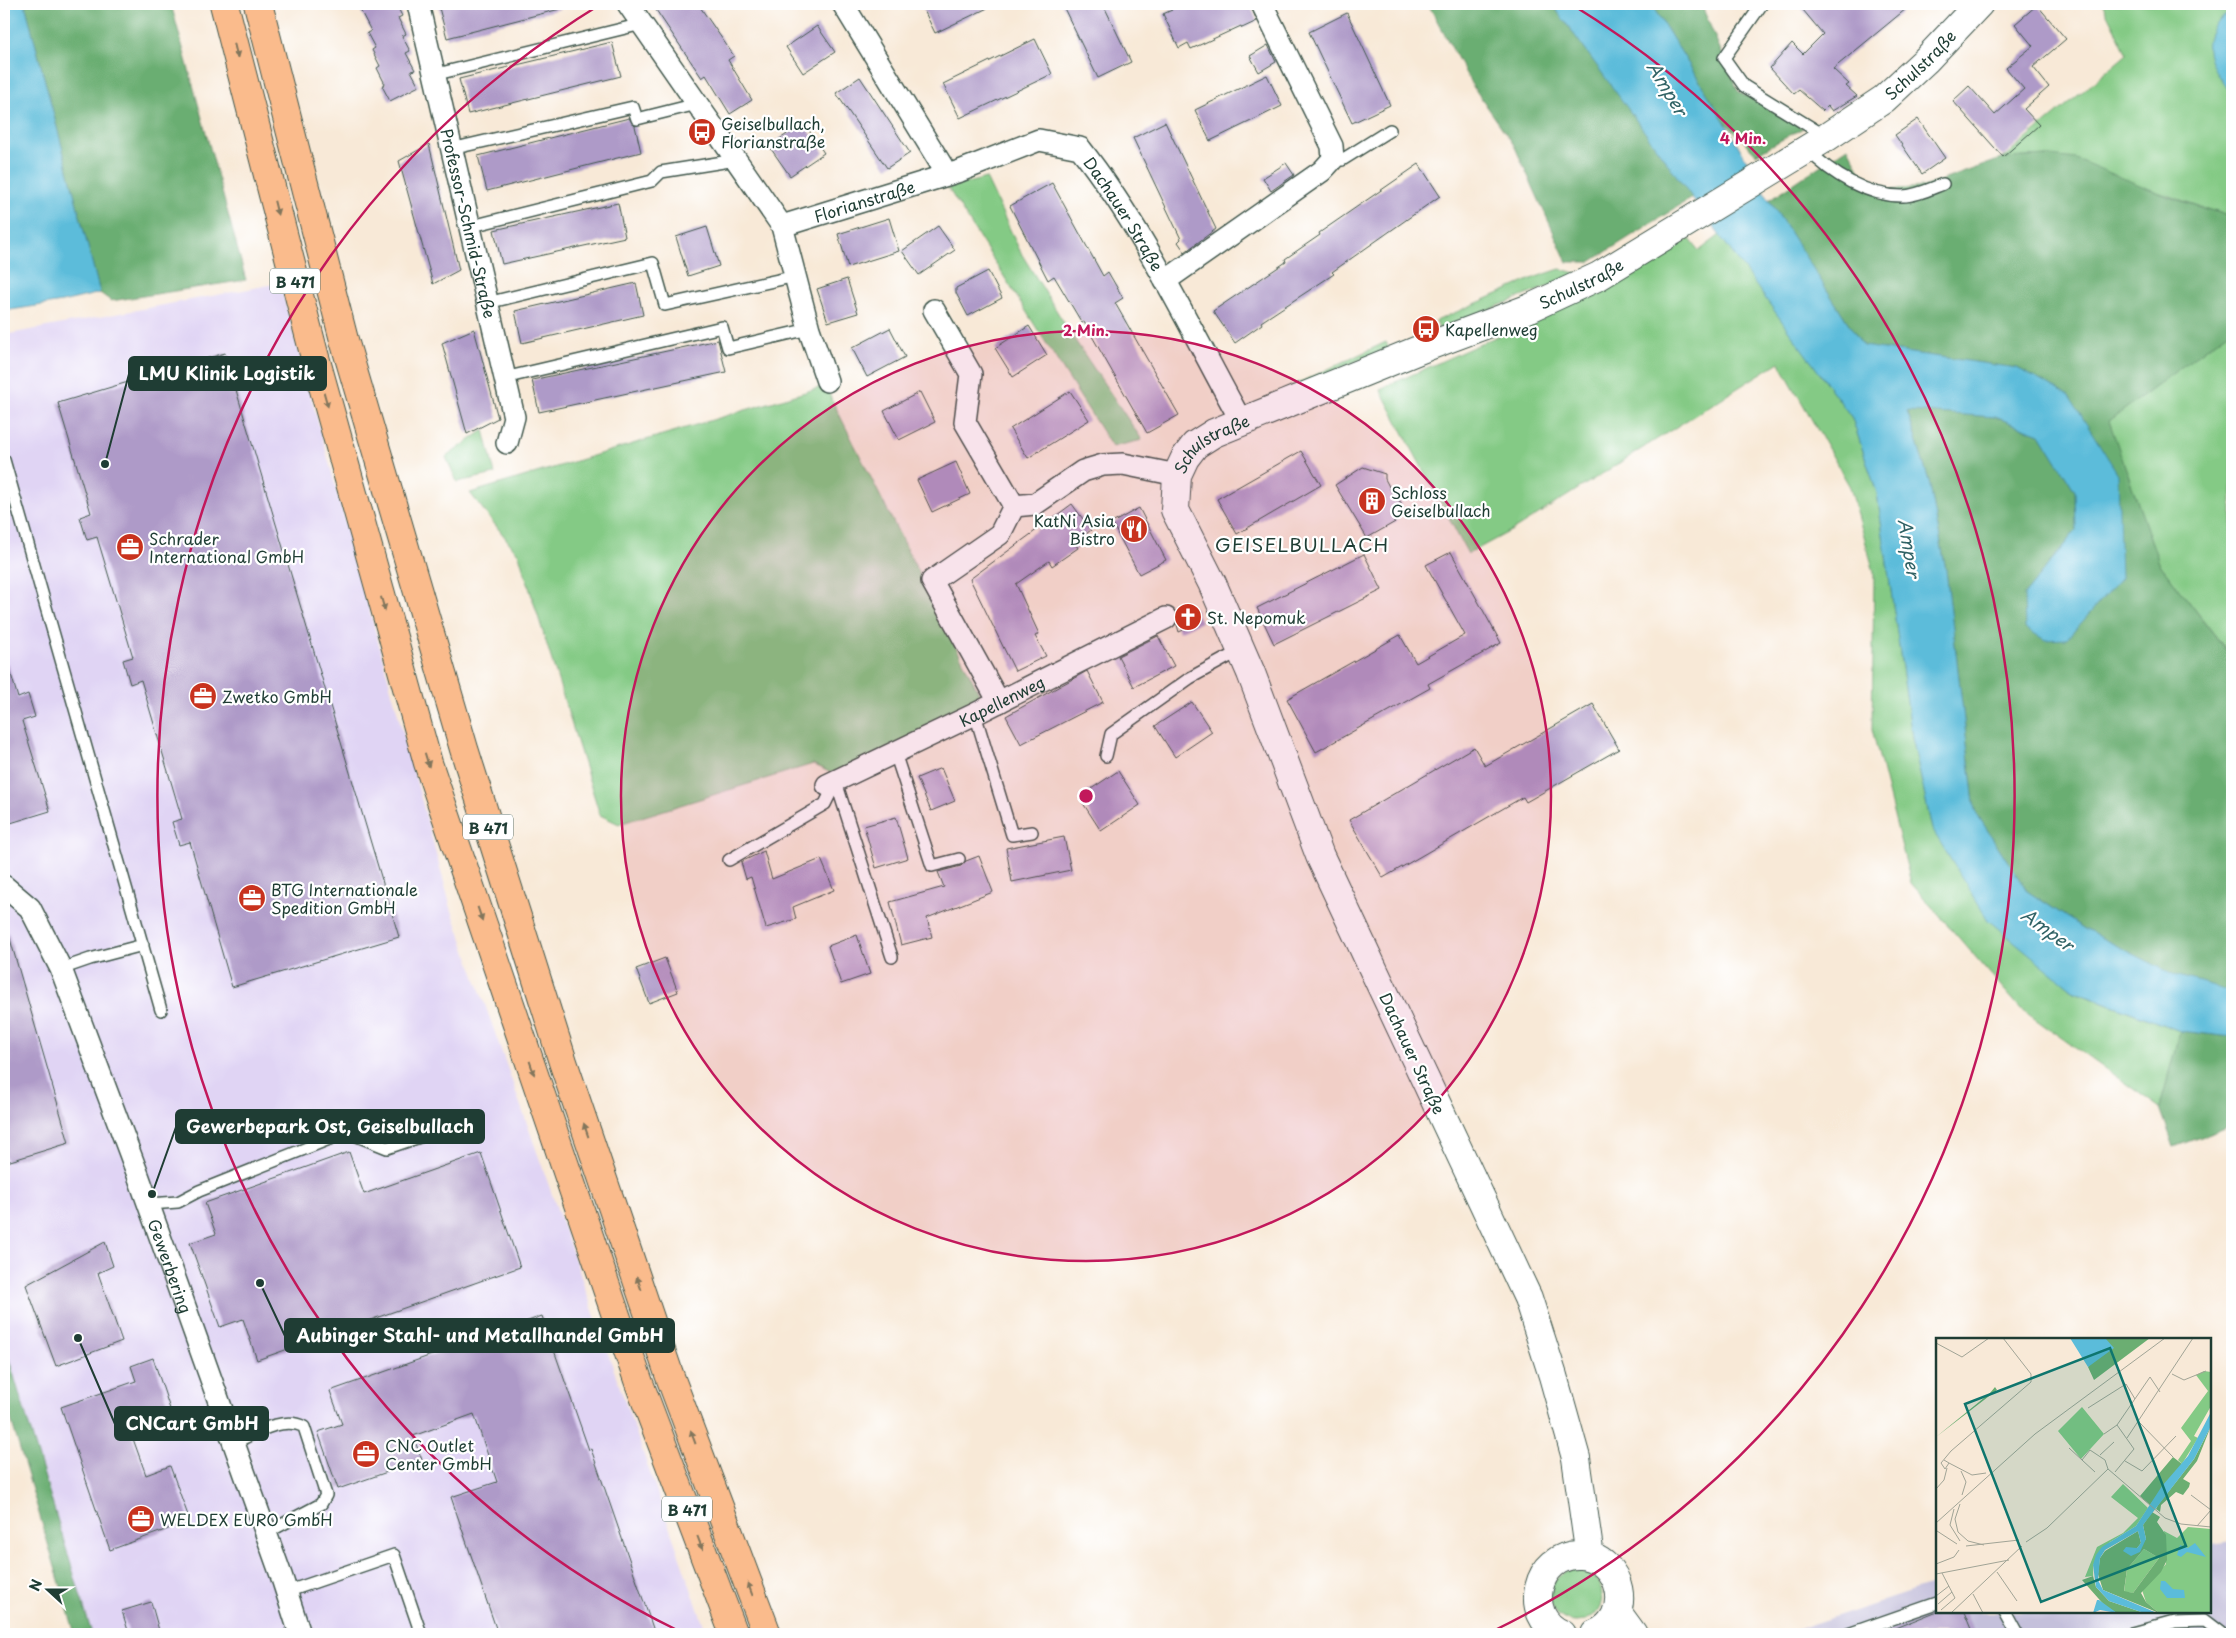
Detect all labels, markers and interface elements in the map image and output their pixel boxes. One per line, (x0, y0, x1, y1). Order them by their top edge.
street label: Schulstraße (1879, 24, 1961, 105)
one-way arrow (232, 43, 240, 59)
water label: Amper (1641, 56, 1696, 123)
place label: Geiselbullach, Florianstraße (721, 111, 825, 153)
bus stop icon: Geiselbullach, Florianstraße (687, 117, 717, 147)
street label: Professor-Schmid-Straße (435, 126, 503, 320)
text: 4 Min. (1720, 126, 1766, 149)
street label: Dachauer Straße (1078, 151, 1170, 275)
street label: Florianstraße (811, 174, 918, 227)
one-way arrow (273, 201, 281, 216)
street label: Schulstraße (1534, 252, 1628, 314)
road number: B 471 (270, 268, 320, 294)
bus stop icon: Kapellenweg (1411, 314, 1441, 344)
place label: Kapellenweg (1445, 317, 1538, 341)
text: 2 Min. (1063, 318, 1109, 341)
callout: LMU Klinik Logistik (129, 357, 326, 390)
text: LMU Klinik Logistik (139, 359, 315, 386)
one-way arrow (323, 392, 331, 407)
street label: Schulstraße (1167, 408, 1253, 477)
place label: Schloss Geiselbullach (1391, 480, 1491, 522)
building icon: Schloss Geiselbullach (1357, 486, 1387, 516)
place label: KatNi Asia Bistro (1034, 508, 1115, 550)
restaurant icon: KatNi Asia Bistro (1119, 514, 1149, 544)
water label: Amper (1892, 517, 1928, 582)
place label: Schrader International GmbH (149, 526, 304, 568)
district label: GEISELBULLACH (1215, 530, 1389, 558)
office icon: Schrader International GmbH (115, 532, 145, 562)
one-way arrow (380, 597, 388, 612)
church icon: St. Nepomuk (1173, 602, 1203, 632)
place label: St. Nepomuk (1207, 605, 1306, 629)
street label: Kapellenweg (955, 669, 1049, 732)
office icon: Zwetko GmbH (188, 681, 218, 711)
place label: Zwetko GmbH (222, 684, 332, 708)
one-way arrow (424, 753, 432, 768)
centre of rings (1077, 787, 1095, 805)
road number: B 471 (463, 814, 513, 840)
place label: BTG Internationale Spedition GmbH (271, 877, 418, 919)
office icon: BTG Internationale Spedition GmbH (237, 883, 267, 913)
water label: Amper (2016, 901, 2082, 959)
one-way arrow (476, 907, 484, 922)
street label: Dachauer Straße (1374, 988, 1452, 1118)
one-way arrow (528, 1061, 536, 1076)
callout: Gewerbepark Ost, Geiselbullach (176, 1110, 484, 1143)
text: Gewerbepark Ost, Geiselbullach (186, 1112, 474, 1139)
one-way arrow (582, 1122, 589, 1137)
street label: Gewerbering (143, 1215, 198, 1316)
one-way arrow (634, 1276, 642, 1291)
callout: Aubinger Stahl- und Metallhandel GmbH (285, 1319, 674, 1352)
text: Aubinger Stahl- und Metallhandel GmbH (295, 1321, 664, 1348)
inset map (1936, 1338, 2211, 1613)
callout: CNCart GmbH (115, 1407, 268, 1440)
text: CNCart GmbH (125, 1409, 259, 1436)
one-way arrow (689, 1429, 696, 1444)
place label: CNC Outlet Center GmbH (385, 1433, 492, 1475)
office icon: CNC Outlet Center GmbH (351, 1439, 381, 1469)
road number: B 471 (662, 1496, 712, 1522)
office icon: WELDEX EURO GmbH (126, 1504, 156, 1534)
place label: WELDEX EURO GmbH (160, 1507, 333, 1531)
one-way arrow (696, 1536, 704, 1551)
north arrow (22, 1566, 72, 1616)
text: N (24, 1576, 47, 1594)
one-way arrow (745, 1582, 753, 1596)

